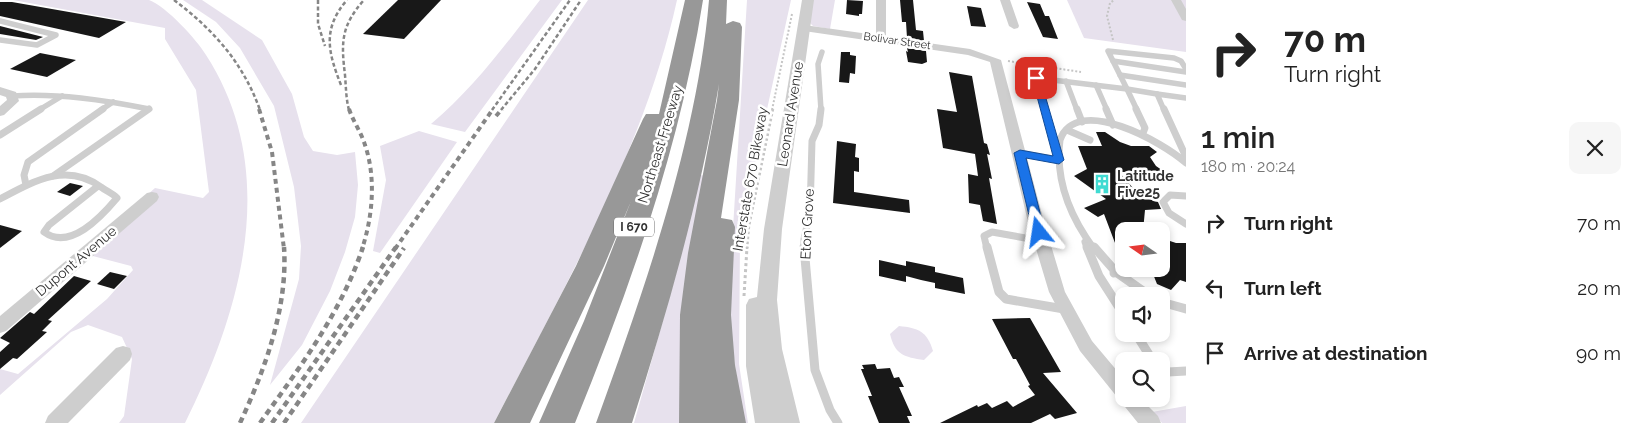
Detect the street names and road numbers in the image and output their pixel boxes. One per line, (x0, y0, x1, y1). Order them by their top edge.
street label: Bolivar Street (862, 30, 932, 52)
street label: Leonard Avenue (774, 60, 806, 168)
street label: Northeast Freeway (634, 83, 686, 205)
street label: Interstate 670 Bikeway (729, 105, 771, 252)
street label: Eton Grove (797, 188, 817, 260)
road number: I 670 (614, 218, 654, 236)
street label: Dupont Avenue (32, 223, 120, 299)

